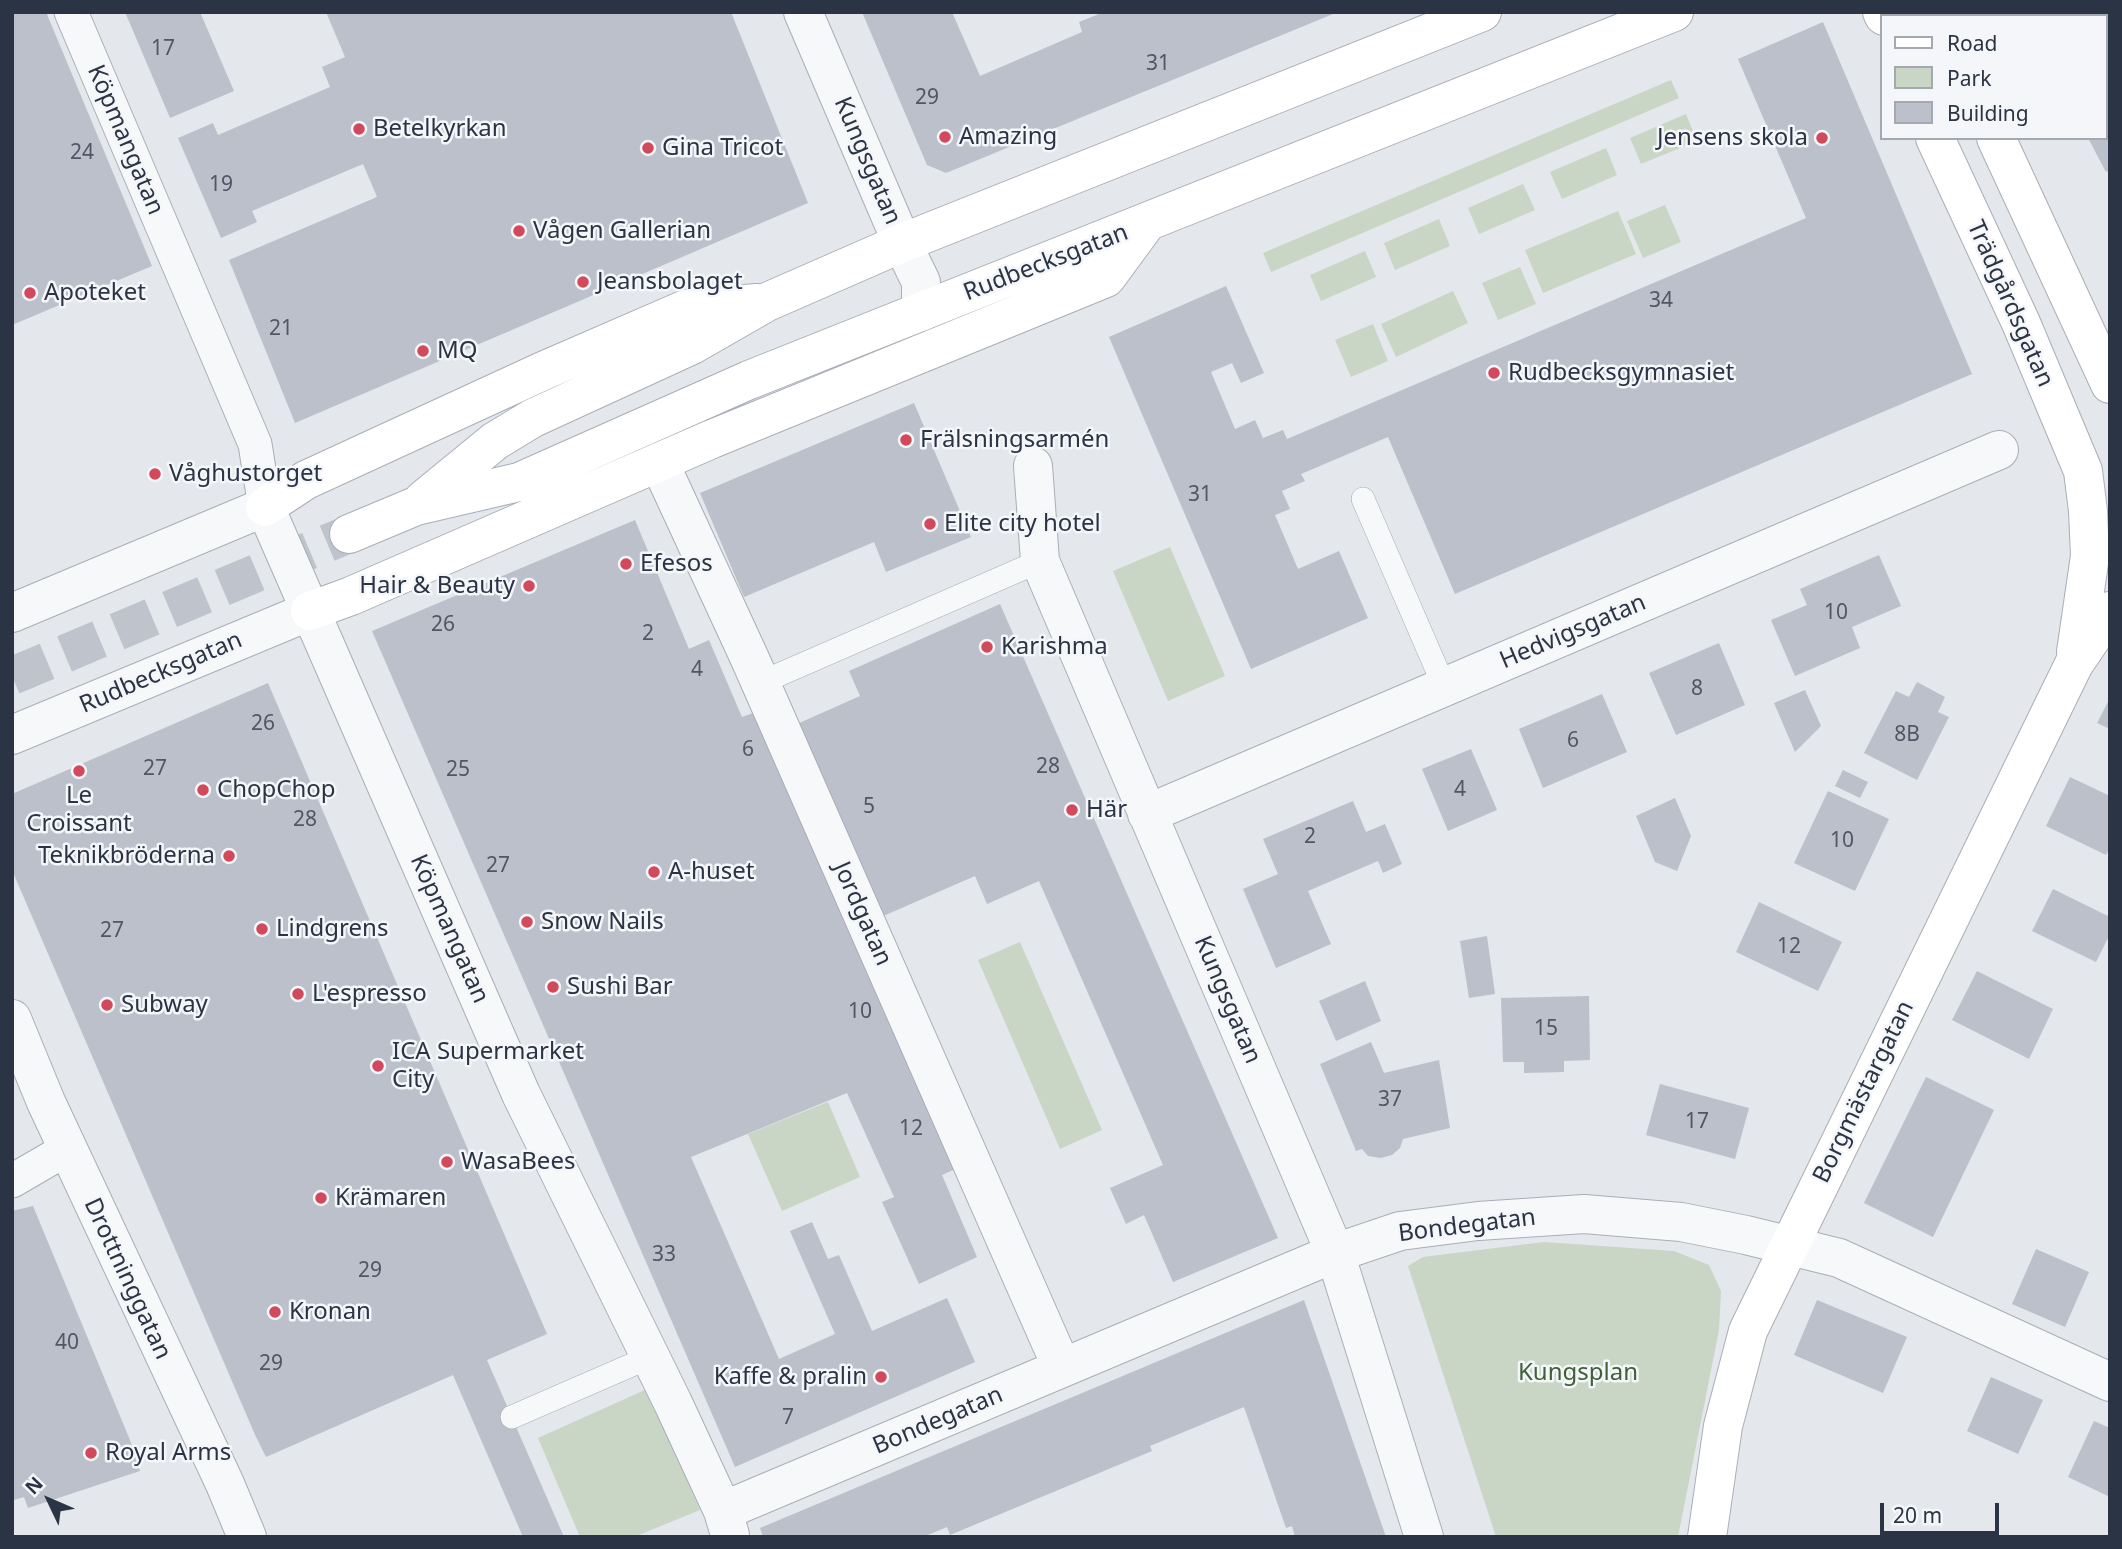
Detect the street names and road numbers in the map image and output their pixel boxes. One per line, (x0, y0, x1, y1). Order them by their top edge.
street label: Köpmangatan (80, 61, 170, 219)
street label: Kungsgatan (827, 93, 907, 229)
street label: Trädgårdsgatan (1960, 216, 2060, 392)
street label: Rudbecksgatan (960, 218, 1132, 308)
street label: Hedvigsgatan (1496, 588, 1650, 676)
street label: Rudbecksgatan (75, 626, 247, 720)
street label: Köpmangatan (403, 850, 495, 1008)
street label: Jordgatan (826, 858, 898, 970)
street label: Kungsgatan (1187, 932, 1267, 1068)
street label: Borgmästargatan (1807, 996, 1921, 1188)
street label: Drottninggatan (77, 1194, 177, 1364)
street label: Bondegatan (1397, 1203, 1537, 1249)
street label: Bondegatan (869, 1381, 1007, 1461)

